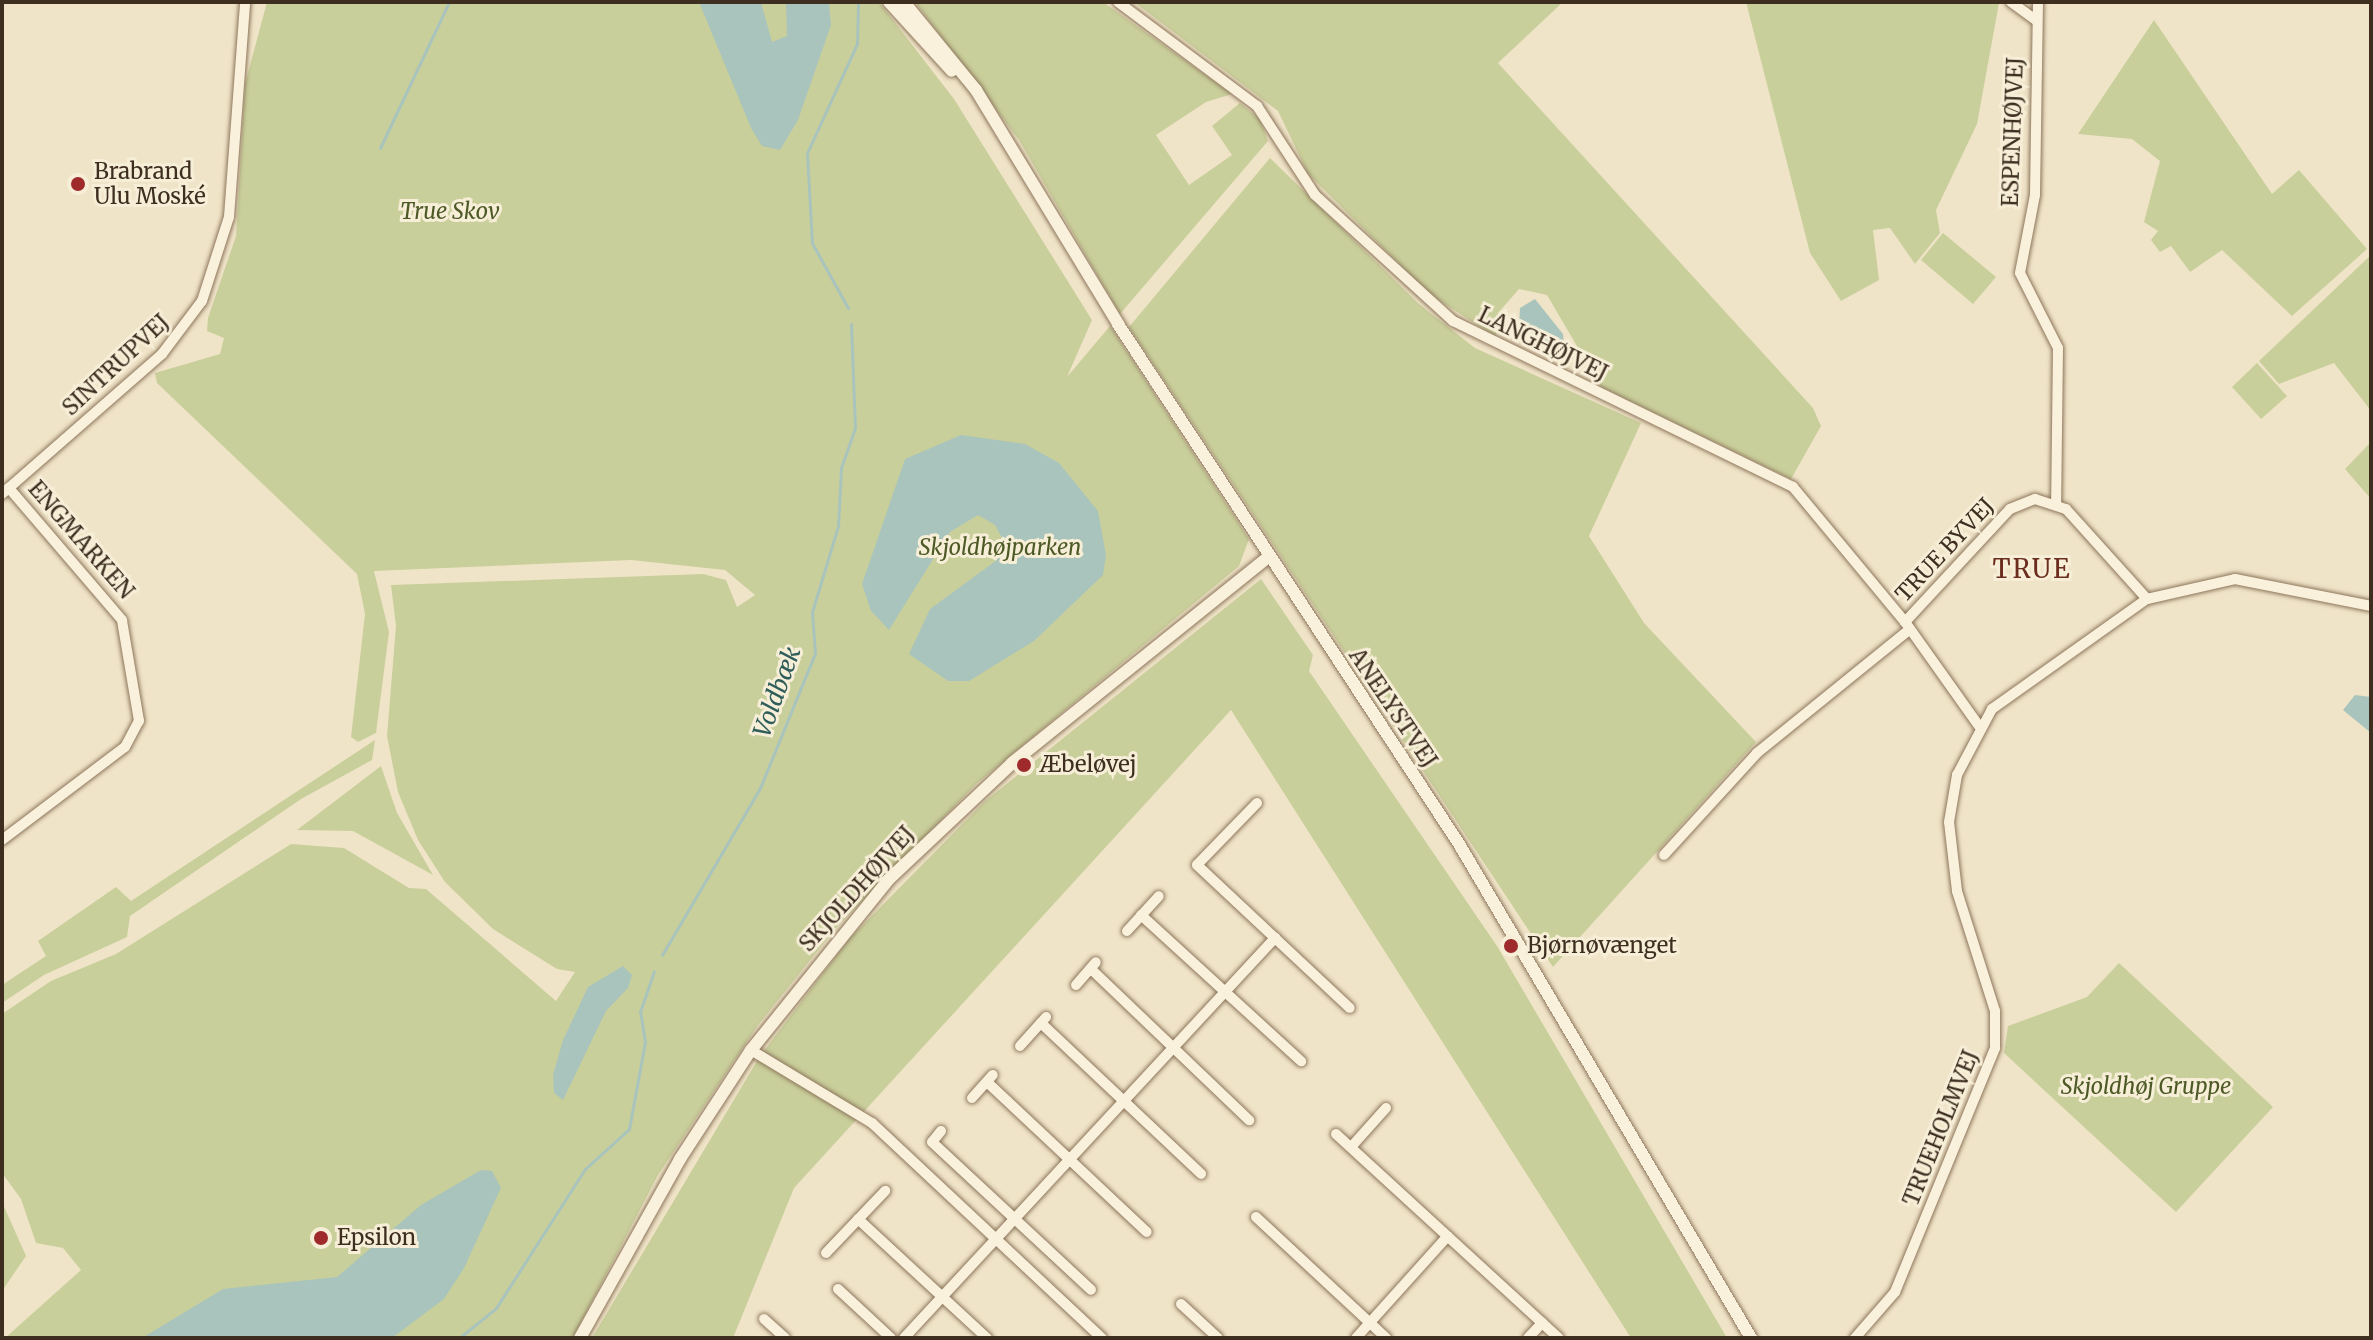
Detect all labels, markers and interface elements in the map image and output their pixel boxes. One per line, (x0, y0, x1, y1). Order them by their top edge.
street label: ESPENHØJVEJ (1997, 57, 2029, 207)
place label: Brabrand Ulu Moské (94, 158, 206, 210)
marker: Brabrand Ulu Moské (69, 175, 87, 193)
park label: True Skov (400, 199, 500, 225)
street label: LANGHØJVEJ (1474, 301, 1612, 387)
street label: SINTRUPVEJ (57, 309, 175, 421)
street label: ENGMARKEN (23, 476, 139, 604)
street label: TRUE BYVEJ (1890, 493, 2000, 607)
park label: Skjoldhøjparken (919, 535, 1081, 561)
district label: TRUE (1992, 553, 2072, 585)
water label: Voldbæk (747, 643, 807, 741)
street label: ANELYSTVEJ (1343, 643, 1443, 773)
place label: Æbeløvej (1040, 752, 1137, 778)
marker: Æbeløvej (1015, 756, 1033, 774)
street label: SKJOLDHØJVEJ (794, 821, 920, 957)
place label: Bjørnøvænget (1527, 933, 1677, 959)
marker: Bjørnøvænget (1502, 937, 1520, 955)
street label: TRUEHOLMVEJ (1898, 1046, 1984, 1210)
park label: Skjoldhøj Gruppe (2061, 1074, 2231, 1100)
place label: Epsilon (337, 1225, 416, 1251)
marker: Epsilon (312, 1229, 330, 1247)

